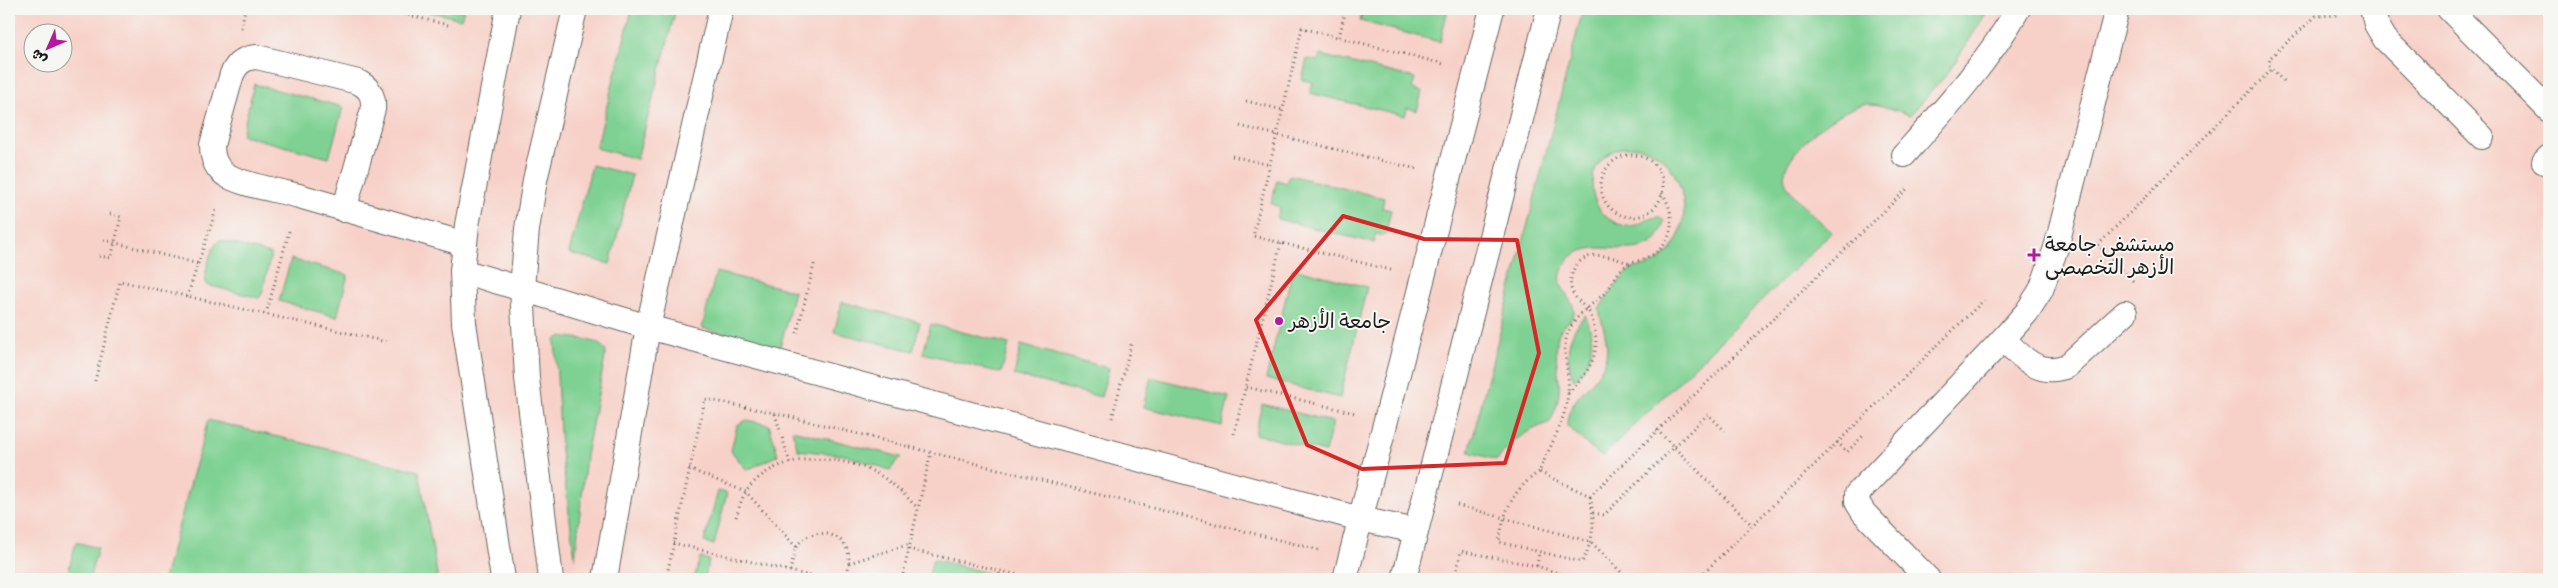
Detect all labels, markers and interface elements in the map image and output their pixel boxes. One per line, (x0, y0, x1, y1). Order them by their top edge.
north arrow (22, 22, 72, 72)
text: ش (28, 43, 53, 68)
place label: مستشفى جامعة الأزهر التخصصى (2045, 233, 2175, 284)
marker: مستشفى جامعة الأزهر التخصصى (2027, 248, 2041, 262)
place label: جامعة الأزهر (1287, 308, 1391, 338)
marker: جامعة الأزهر (1273, 315, 1285, 327)

